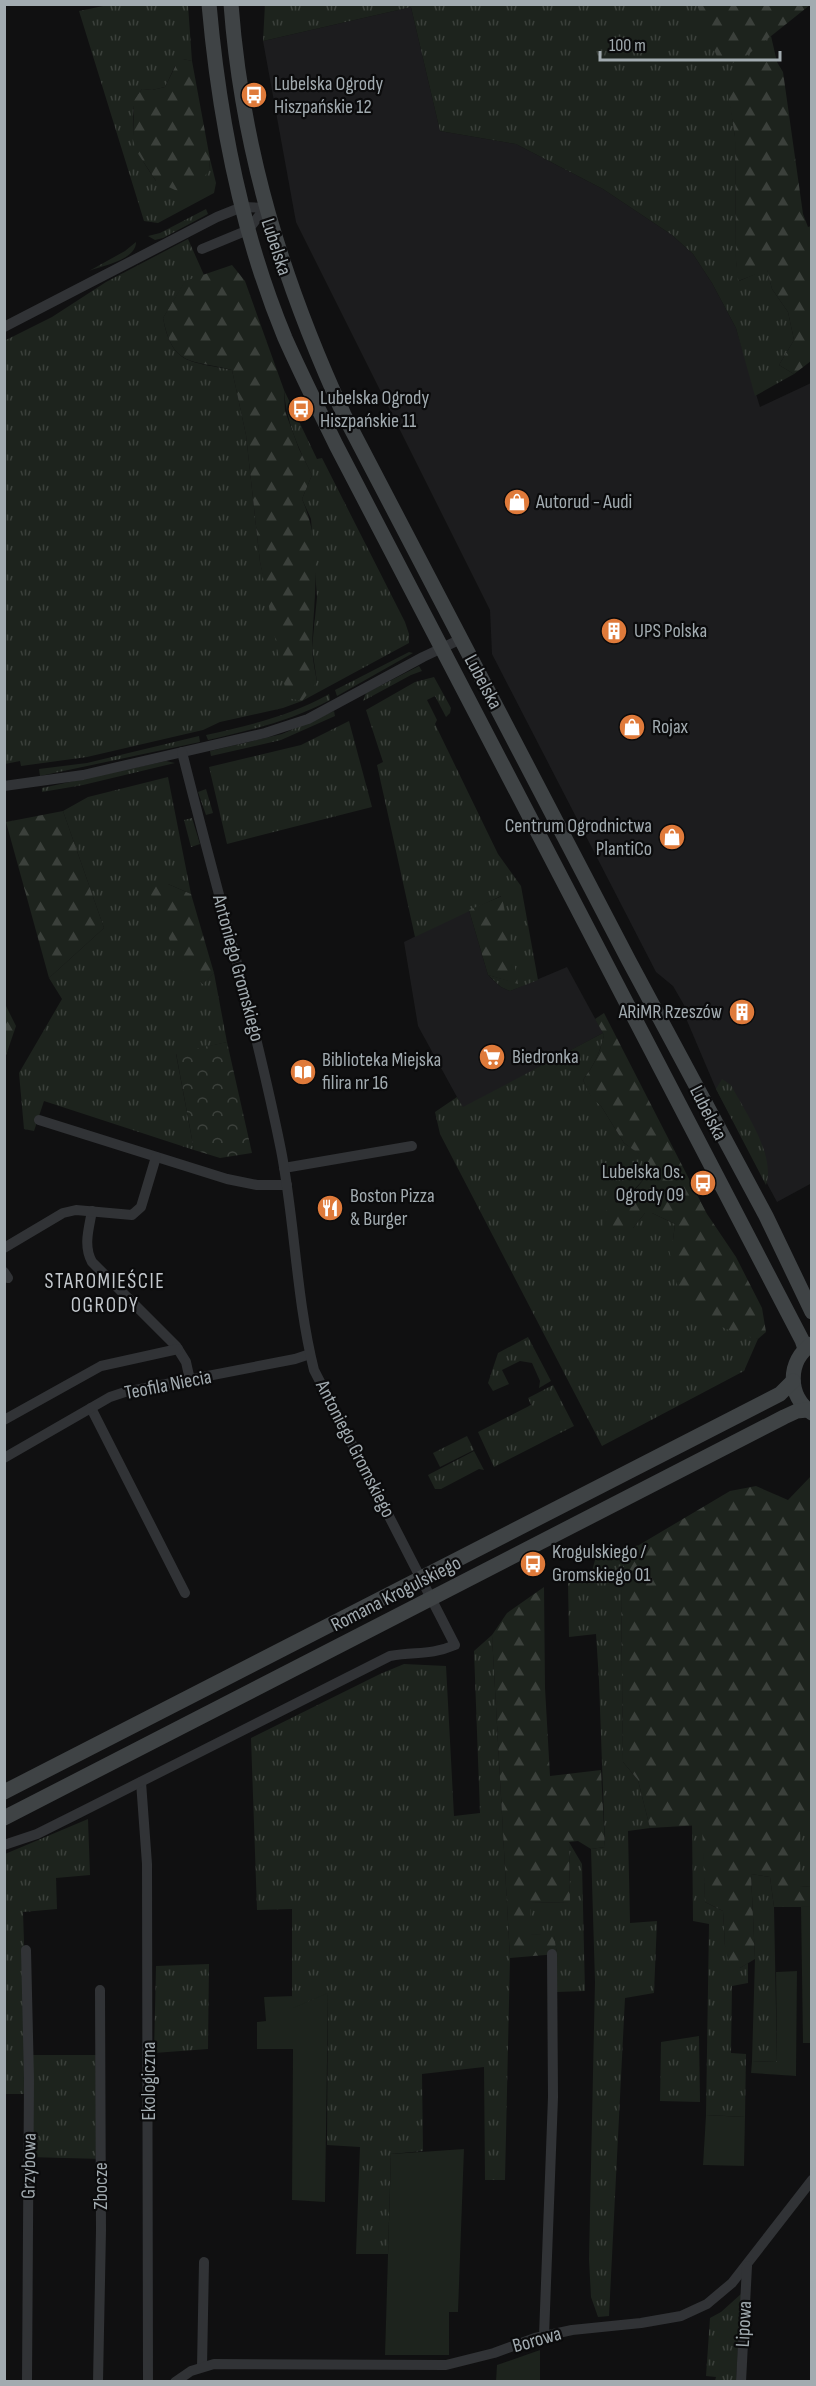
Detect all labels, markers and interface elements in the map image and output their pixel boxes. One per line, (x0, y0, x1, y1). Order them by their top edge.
scale bar (600, 24, 780, 62)
text: 100 m (609, 35, 646, 56)
place label: Lubelska Ogrody Hiszpańskie 12 (274, 72, 383, 119)
bus stop icon: Lubelska Ogrody Hiszpańskie 12 (239, 80, 269, 110)
street label: Lubelska (256, 216, 296, 278)
place label: Lubelska Ogrody Hiszpańskie 11 (320, 386, 429, 433)
bus stop icon: Lubelska Ogrody Hiszpańskie 11 (286, 394, 316, 424)
shop icon: Autorud - Audi (502, 487, 532, 517)
place label: Autorud - Audi (535, 490, 632, 514)
building icon: UPS Polska (599, 616, 629, 646)
place label: UPS Polska (634, 619, 707, 643)
street label: Lubelska (459, 651, 507, 713)
shop icon: Rojax (617, 712, 647, 742)
place label: Rojax (652, 715, 689, 739)
place label: Centrum Ogrodnictwa PlantiCo (505, 814, 652, 861)
shop icon: Centrum Ogrodnictwa PlantiCo (657, 822, 687, 852)
street label: Antoniego Gromskiego (207, 891, 269, 1044)
building icon: ARiMR Rzeszów (727, 997, 757, 1027)
place label: ARiMR Rzeszów (618, 1000, 722, 1024)
supermarket icon: Biedronka (477, 1042, 507, 1072)
place label: Biedronka (512, 1045, 579, 1069)
place label: Biblioteka Miejska filira nr 16 (322, 1048, 441, 1095)
library icon: Biblioteka Miejska filira nr 16 (288, 1057, 318, 1087)
street label: Lubelska (684, 1082, 732, 1144)
place label: Lubelska Os. Ogrody 09 (602, 1160, 684, 1207)
bus stop icon: Lubelska Os. Ogrody 09 (688, 1168, 718, 1198)
place label: Boston Pizza & Burger (350, 1184, 435, 1231)
restaurant icon: Boston Pizza & Burger (315, 1193, 345, 1223)
district label: STAROMIEŚCIE OGRODY (45, 1269, 165, 1318)
street label: Teofila Niecia (123, 1365, 213, 1405)
street label: Antoniego Gromskiego (310, 1375, 400, 1522)
place label: Krogulskiego / Gromskiego 01 (552, 1540, 650, 1587)
bus stop icon: Krogulskiego / Gromskiego 01 (518, 1549, 548, 1579)
street label: Romana Krogulskiego (327, 1551, 465, 1637)
street label: Ekologiczna (137, 2042, 161, 2120)
street label: Grzybowa (16, 2133, 42, 2199)
street label: Zbocze (89, 2162, 113, 2210)
street label: Lipowa (731, 2300, 757, 2348)
street label: Borowa (510, 2322, 564, 2358)

